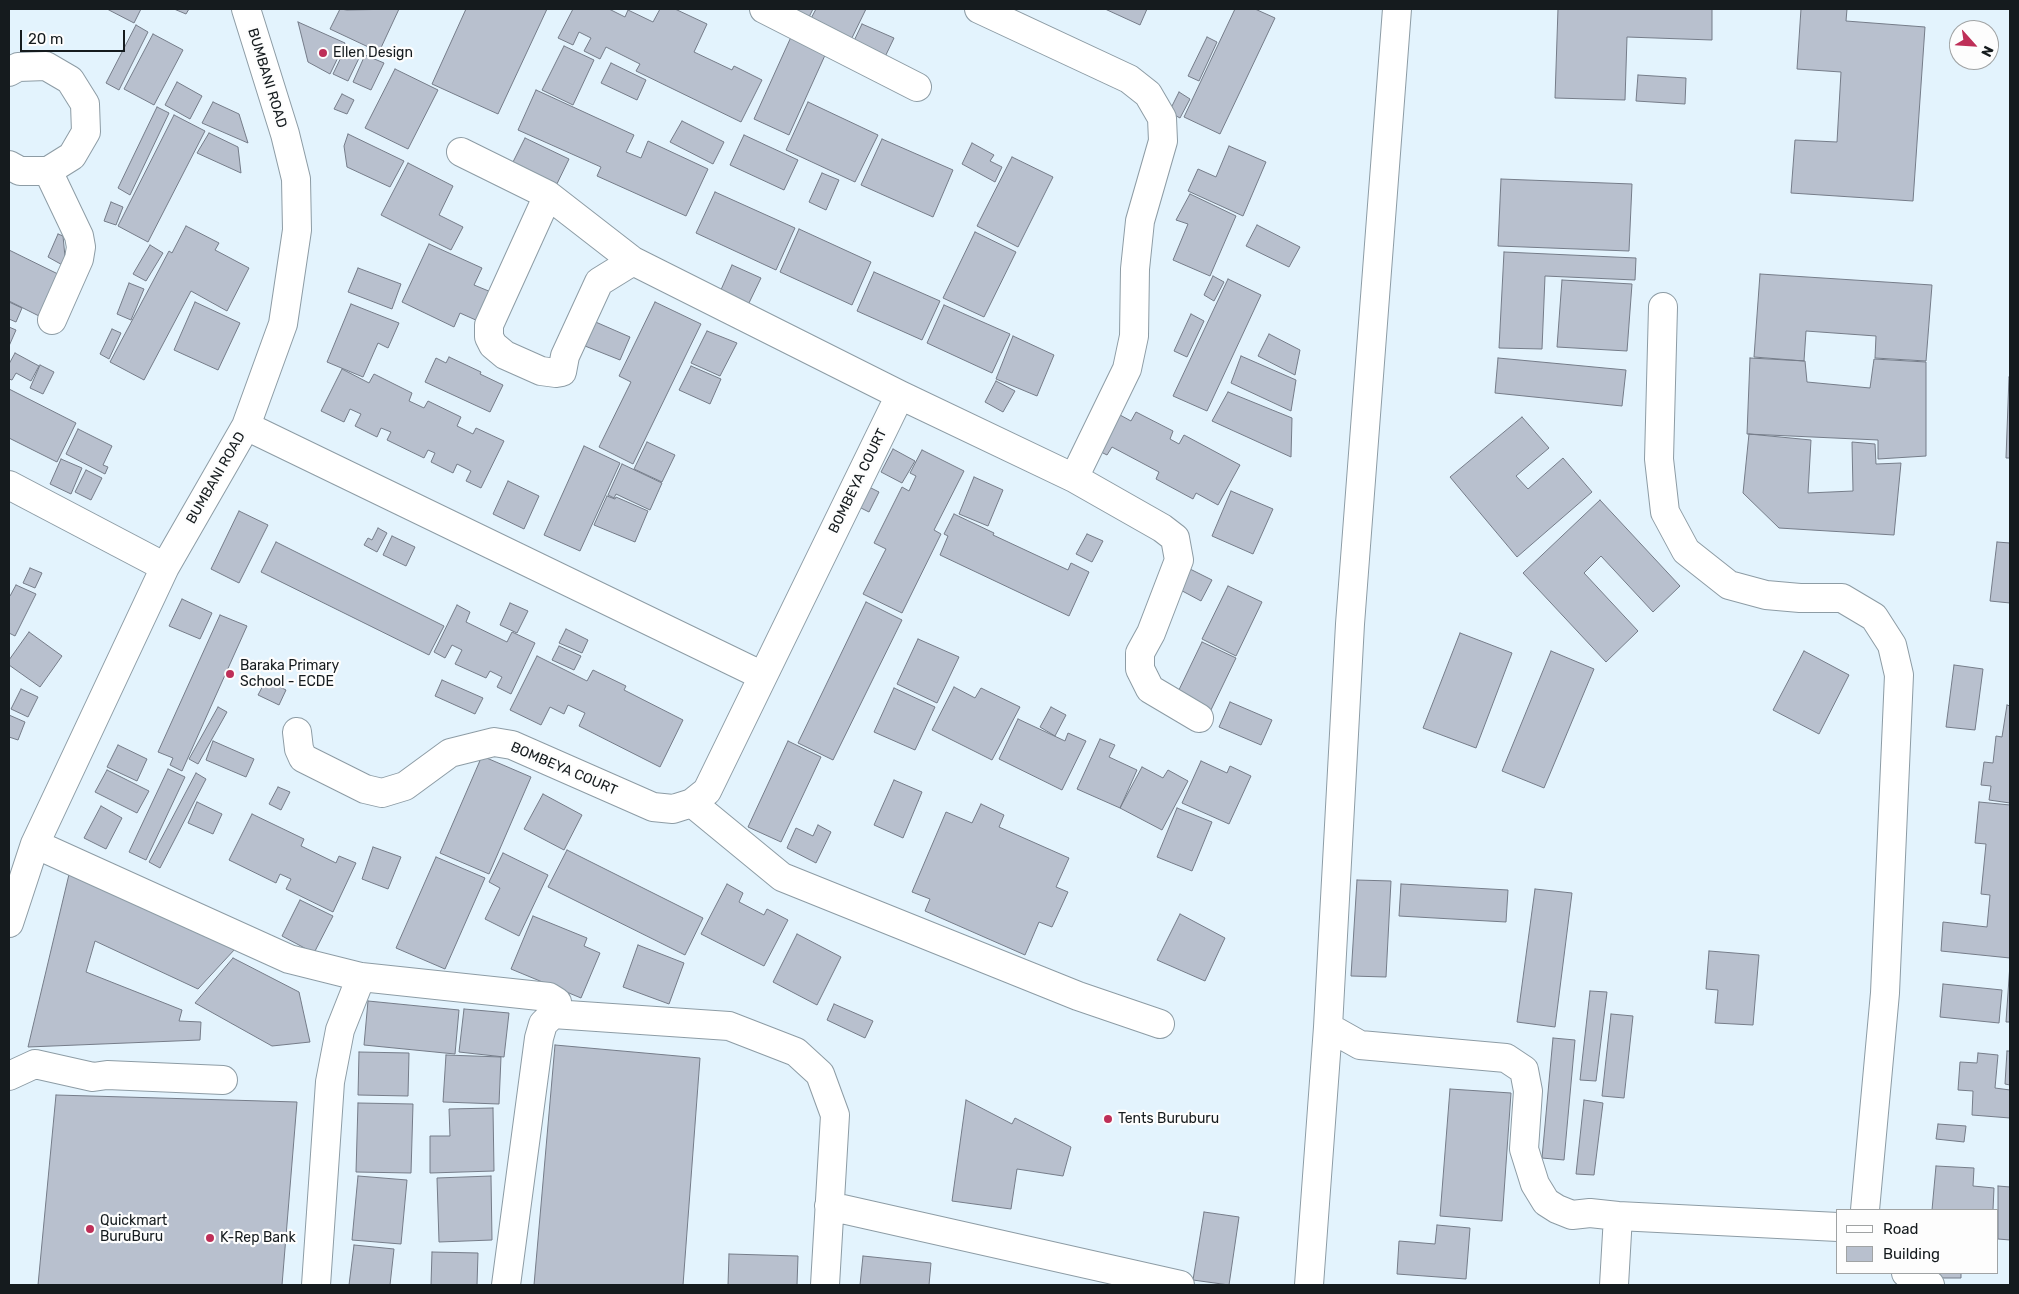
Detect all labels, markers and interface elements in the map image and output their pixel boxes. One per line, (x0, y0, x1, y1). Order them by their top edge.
scale bar (22, 20, 128, 52)
north arrow (1949, 20, 1999, 70)
street label: BUMBANI ROAD (244, 26, 290, 130)
text: 20 m (28, 30, 63, 48)
text: N (1977, 43, 1997, 60)
place label: Ellen Design (333, 45, 413, 61)
marker: Ellen Design (317, 47, 329, 59)
street label: BOMBEYA COURT (825, 426, 891, 536)
street label: BUMBANI ROAD (183, 429, 249, 527)
place label: Baraka Primary School - ECDE (240, 658, 339, 690)
marker: Baraka Primary School - ECDE (224, 668, 236, 680)
street label: BOMBEYA COURT (508, 739, 620, 799)
place label: Tents Buruburu (1118, 1111, 1219, 1127)
marker: Tents Buruburu (1102, 1113, 1114, 1125)
legend (1836, 1209, 1999, 1274)
place label: Quickmart BuruBuru (100, 1213, 167, 1246)
text: Road (1883, 1220, 1919, 1238)
marker: Quickmart BuruBuru (84, 1223, 96, 1235)
place label: K-Rep Bank (220, 1230, 296, 1246)
marker: K-Rep Bank (204, 1232, 216, 1244)
text: Building (1883, 1245, 1940, 1263)

